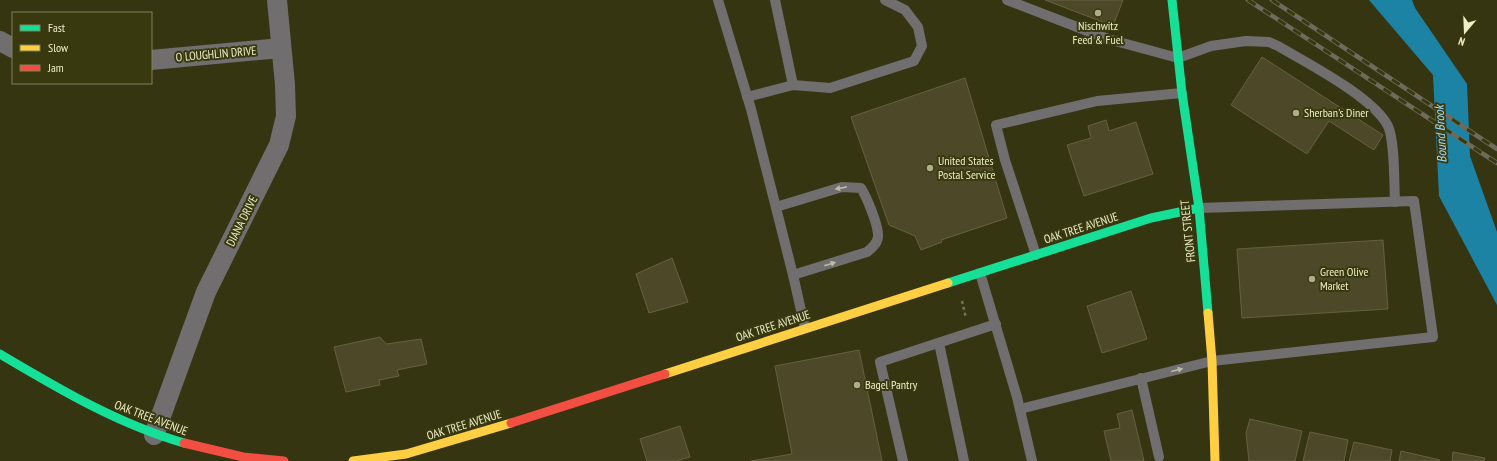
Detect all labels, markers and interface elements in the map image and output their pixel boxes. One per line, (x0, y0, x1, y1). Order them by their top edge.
marker: Nischwitz Feed & Fuel (1093, 8, 1103, 18)
legend (12, 12, 152, 84)
north arrow (1445, 12, 1485, 52)
place label: Nischwitz Feed & Fuel (1073, 18, 1124, 47)
text: Fast (48, 20, 66, 35)
text: N (1457, 34, 1467, 49)
text: Slow (48, 40, 69, 55)
street label: O LOUGHLIN DRIVE (175, 43, 257, 65)
text: Jam (47, 60, 64, 75)
water label: Bound Brook (1430, 103, 1450, 163)
place label: Sherban's Diner (1304, 105, 1369, 120)
marker: Sherban's Diner (1291, 108, 1301, 118)
place label: United States Postal Service (938, 153, 995, 182)
marker: United States Postal Service (925, 163, 935, 173)
one-way arrow (835, 185, 848, 191)
street label: DIANA DRIVE (222, 193, 261, 249)
street label: FRONT STREET (1177, 198, 1198, 263)
street label: OAK TREE AVENUE (1042, 208, 1120, 247)
one-way arrow (825, 260, 837, 266)
place label: Green Olive Market (1320, 264, 1368, 293)
marker: Green Olive Market (1307, 274, 1317, 284)
street label: OAK TREE AVENUE (734, 306, 812, 345)
one-way arrow (1171, 366, 1183, 372)
place label: Bagel Pantry (865, 377, 918, 392)
marker: Bagel Pantry (852, 380, 862, 390)
street label: OAK TREE AVENUE (112, 397, 190, 438)
street label: OAK TREE AVENUE (425, 406, 503, 443)

